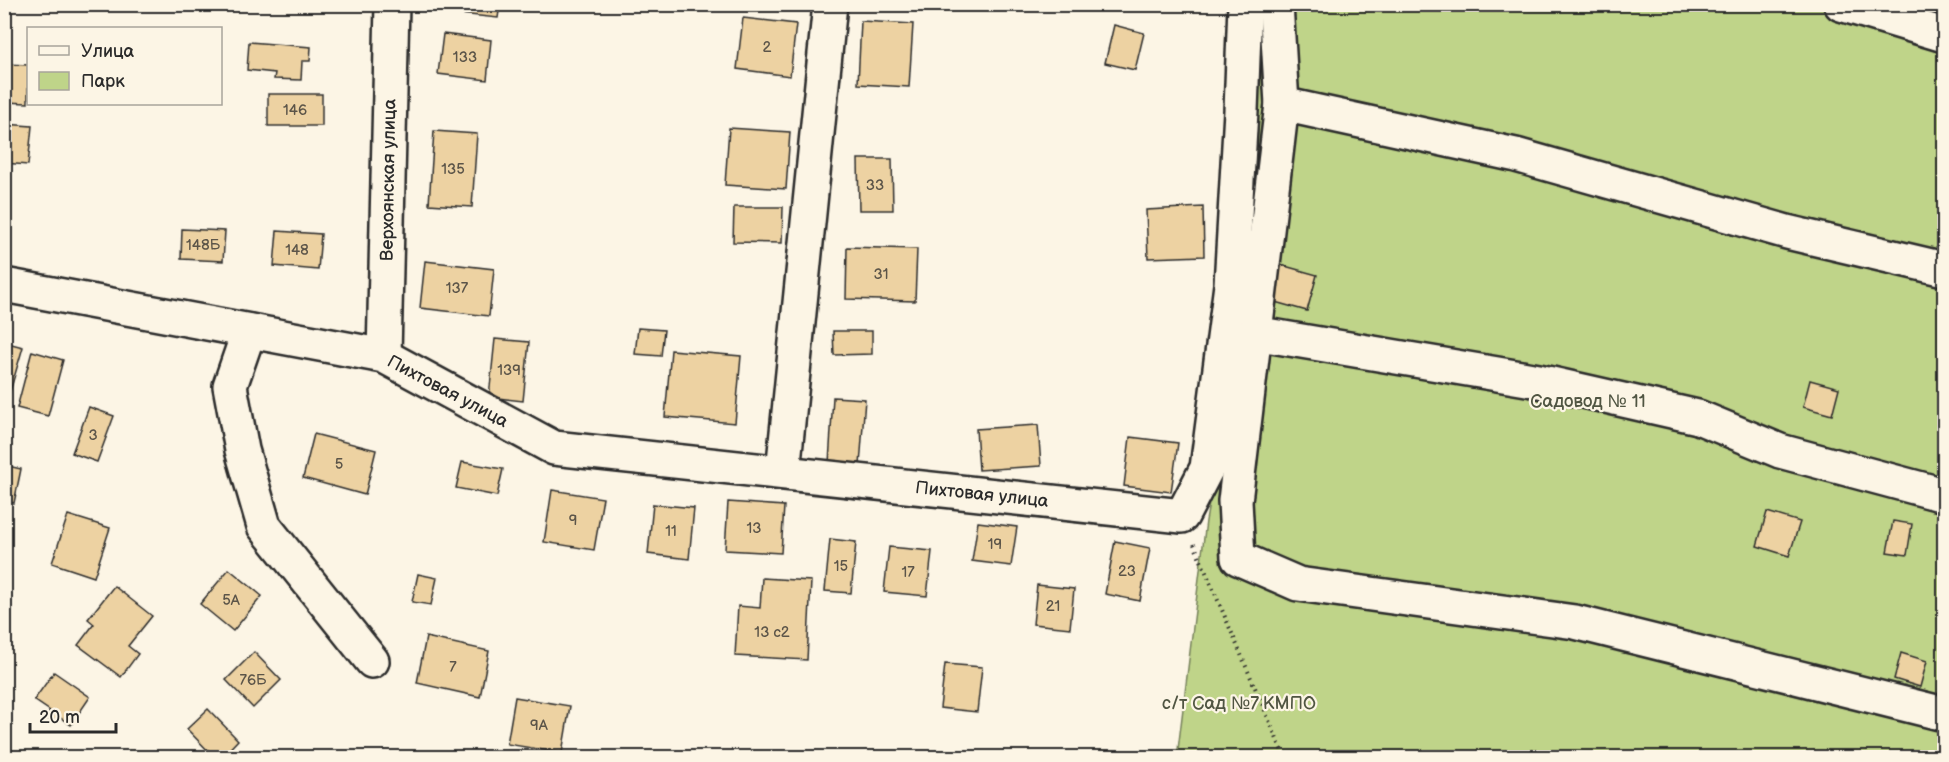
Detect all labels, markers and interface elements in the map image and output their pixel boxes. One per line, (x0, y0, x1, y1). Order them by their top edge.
legend (27, 27, 222, 105)
house number: 2 (763, 38, 772, 57)
text: Улица (81, 41, 135, 62)
house number: 133 (453, 48, 477, 67)
text: Парк (81, 71, 125, 92)
street label: Верхоянская улица (377, 98, 400, 261)
house number: 146 (283, 101, 307, 120)
house number: 135 (441, 160, 465, 179)
house number: 33 (866, 176, 884, 195)
house number: 148Б (186, 236, 221, 255)
house number: 148 (285, 241, 309, 260)
house number: 31 (873, 265, 889, 284)
house number: 137 (446, 279, 469, 298)
street label: Пихтовая улица (384, 351, 512, 432)
house number: 139 (497, 361, 521, 380)
park label: Садовод № 11 (1530, 391, 1646, 412)
house number: 3 (88, 426, 98, 445)
house number: 5 (335, 455, 343, 474)
street label: Пихтовая улица (914, 477, 1050, 512)
house number: 9 (569, 511, 577, 530)
house number: 13 (746, 519, 762, 538)
house number: 11 (665, 522, 677, 541)
house number: 19 (988, 535, 1002, 554)
house number: 15 (834, 557, 848, 576)
house number: 23 (1118, 562, 1136, 581)
house number: 17 (901, 563, 915, 582)
house number: 5А (222, 591, 241, 610)
house number: 21 (1046, 597, 1060, 616)
house number: 13 с2 (754, 623, 790, 642)
house number: 7 (449, 658, 457, 677)
house number: 76Б (240, 671, 267, 690)
park label: с/т Сад №7 КМПО (1162, 693, 1316, 714)
scale bar (30, 696, 116, 734)
text: 20 m (39, 707, 80, 728)
house number: 9А (530, 716, 549, 735)

